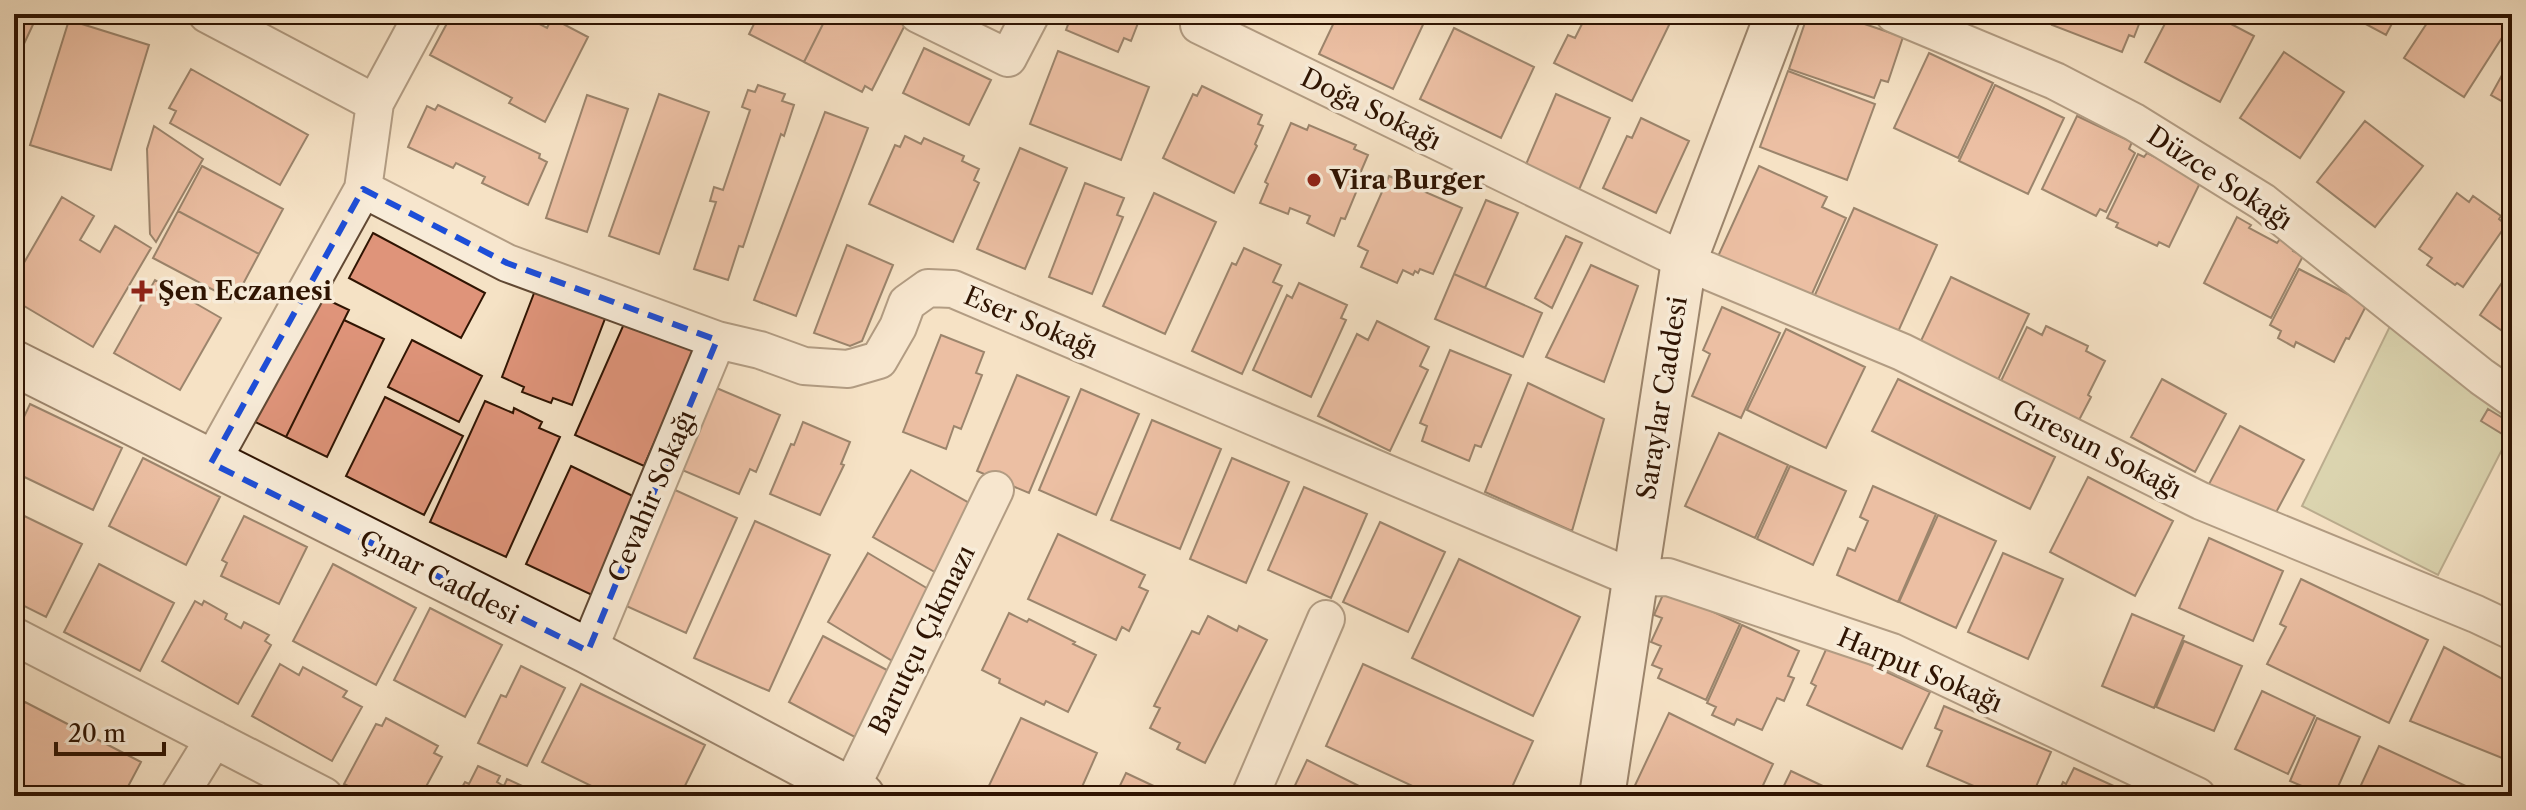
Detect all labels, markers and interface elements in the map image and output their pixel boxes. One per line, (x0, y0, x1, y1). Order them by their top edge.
street label: Doğa Sokağı (1296, 61, 1446, 157)
street label: Düzce Sokağı (2142, 119, 2299, 237)
place label: Vira Burger (1329, 164, 1485, 196)
marker: Vira Burger (1305, 171, 1323, 189)
place label: Şen Eczanesi (158, 275, 332, 307)
street label: Eser Sokağı (959, 279, 1103, 365)
marker: Şen Eczanesi (133, 282, 151, 300)
street label: Saraylar Caddesi (1630, 294, 1694, 502)
street label: Gıresun Sokağı (2007, 393, 2187, 505)
street label: Cevahir Sokağı (601, 405, 703, 587)
street label: Çınar Caddesi (354, 523, 524, 631)
street label: Barutçu Çıkmazı (862, 540, 982, 740)
street label: Harput Sokağı (1833, 621, 2007, 719)
scale bar (56, 706, 164, 756)
text: 20 m (68, 719, 126, 748)

